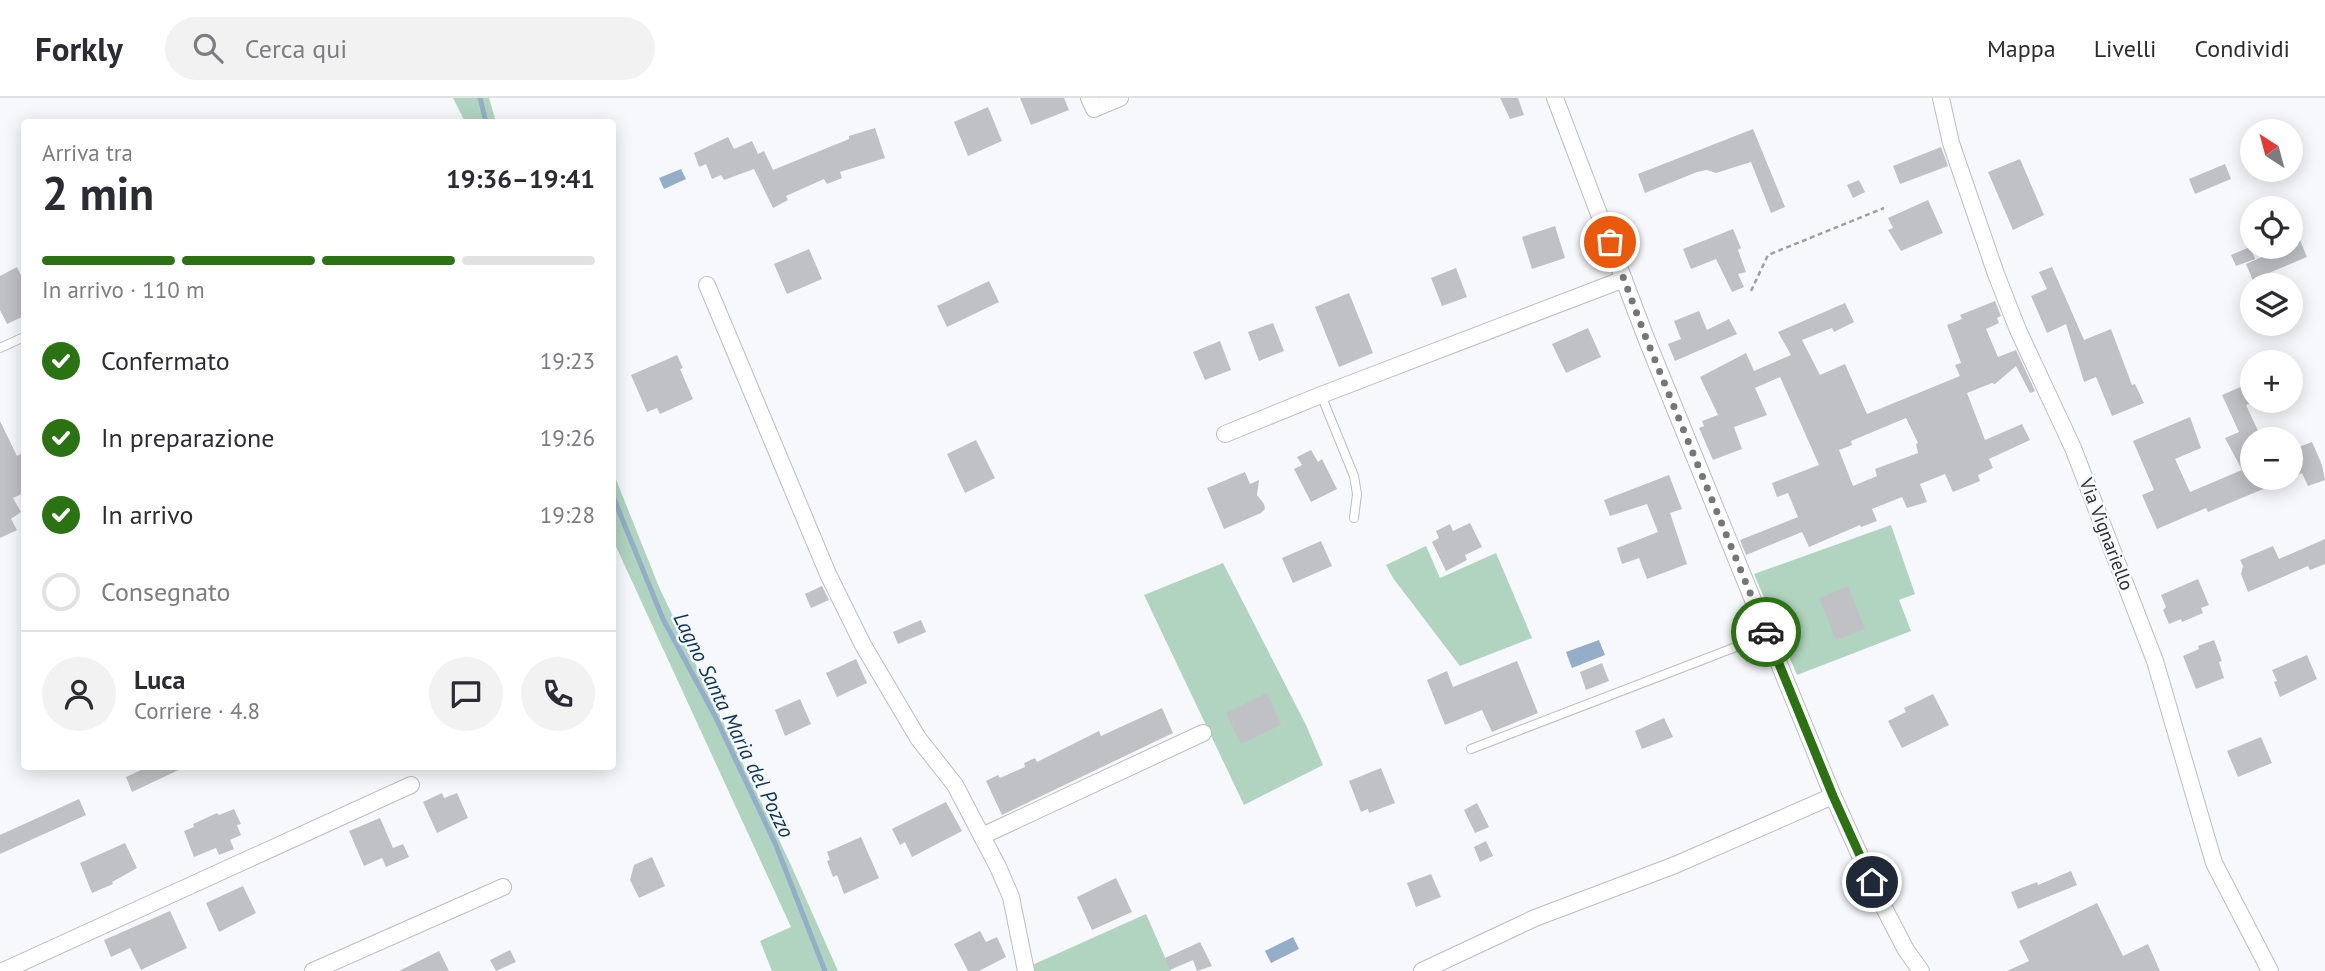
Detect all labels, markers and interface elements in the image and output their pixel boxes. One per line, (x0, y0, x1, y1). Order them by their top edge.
search box (165, 17, 655, 80)
text: Forkly (35, 27, 123, 70)
icon: search (189, 29, 227, 67)
text: Cerca qui (245, 32, 347, 65)
text: Mappa (1987, 33, 2056, 64)
text: Livelli (2094, 33, 2156, 64)
text: Condividi (2194, 33, 2290, 64)
north arrow (2240, 119, 2303, 182)
map controls (2240, 119, 2303, 490)
text: Arriva tra (42, 138, 133, 167)
text: 19:36–19:41 (446, 162, 595, 195)
text: 2 min (42, 163, 154, 223)
button: locate (2240, 196, 2303, 259)
pin (1580, 212, 1640, 272)
icon: bag (1591, 223, 1629, 261)
button: layers (2240, 273, 2303, 336)
text: In arrivo · 110 m (42, 275, 205, 304)
icon: check (42, 342, 80, 380)
text: Confermato (101, 344, 230, 377)
text: 19:23 (540, 346, 595, 375)
button: + (2240, 350, 2303, 413)
icon: check (42, 419, 80, 457)
text: In preparazione (101, 421, 275, 454)
text: 19:26 (540, 423, 595, 452)
button: − (2240, 427, 2303, 490)
street label: Via Vignariello (2074, 474, 2139, 593)
icon: check (42, 496, 80, 534)
text: In arrivo (101, 498, 193, 531)
text: 19:28 (540, 500, 595, 529)
text: Consegnato (101, 575, 231, 608)
courier (1731, 597, 1801, 667)
water label: Lagno Santa Maria del Pozzo (668, 608, 800, 842)
icon: car (1747, 613, 1785, 651)
button: person (42, 657, 116, 731)
button: chat (429, 657, 503, 731)
button: phone (521, 657, 595, 731)
text: Luca (134, 663, 186, 696)
text: Corriere · 4.8 (134, 696, 260, 725)
pin (1842, 852, 1902, 912)
icon: home (1853, 863, 1891, 901)

